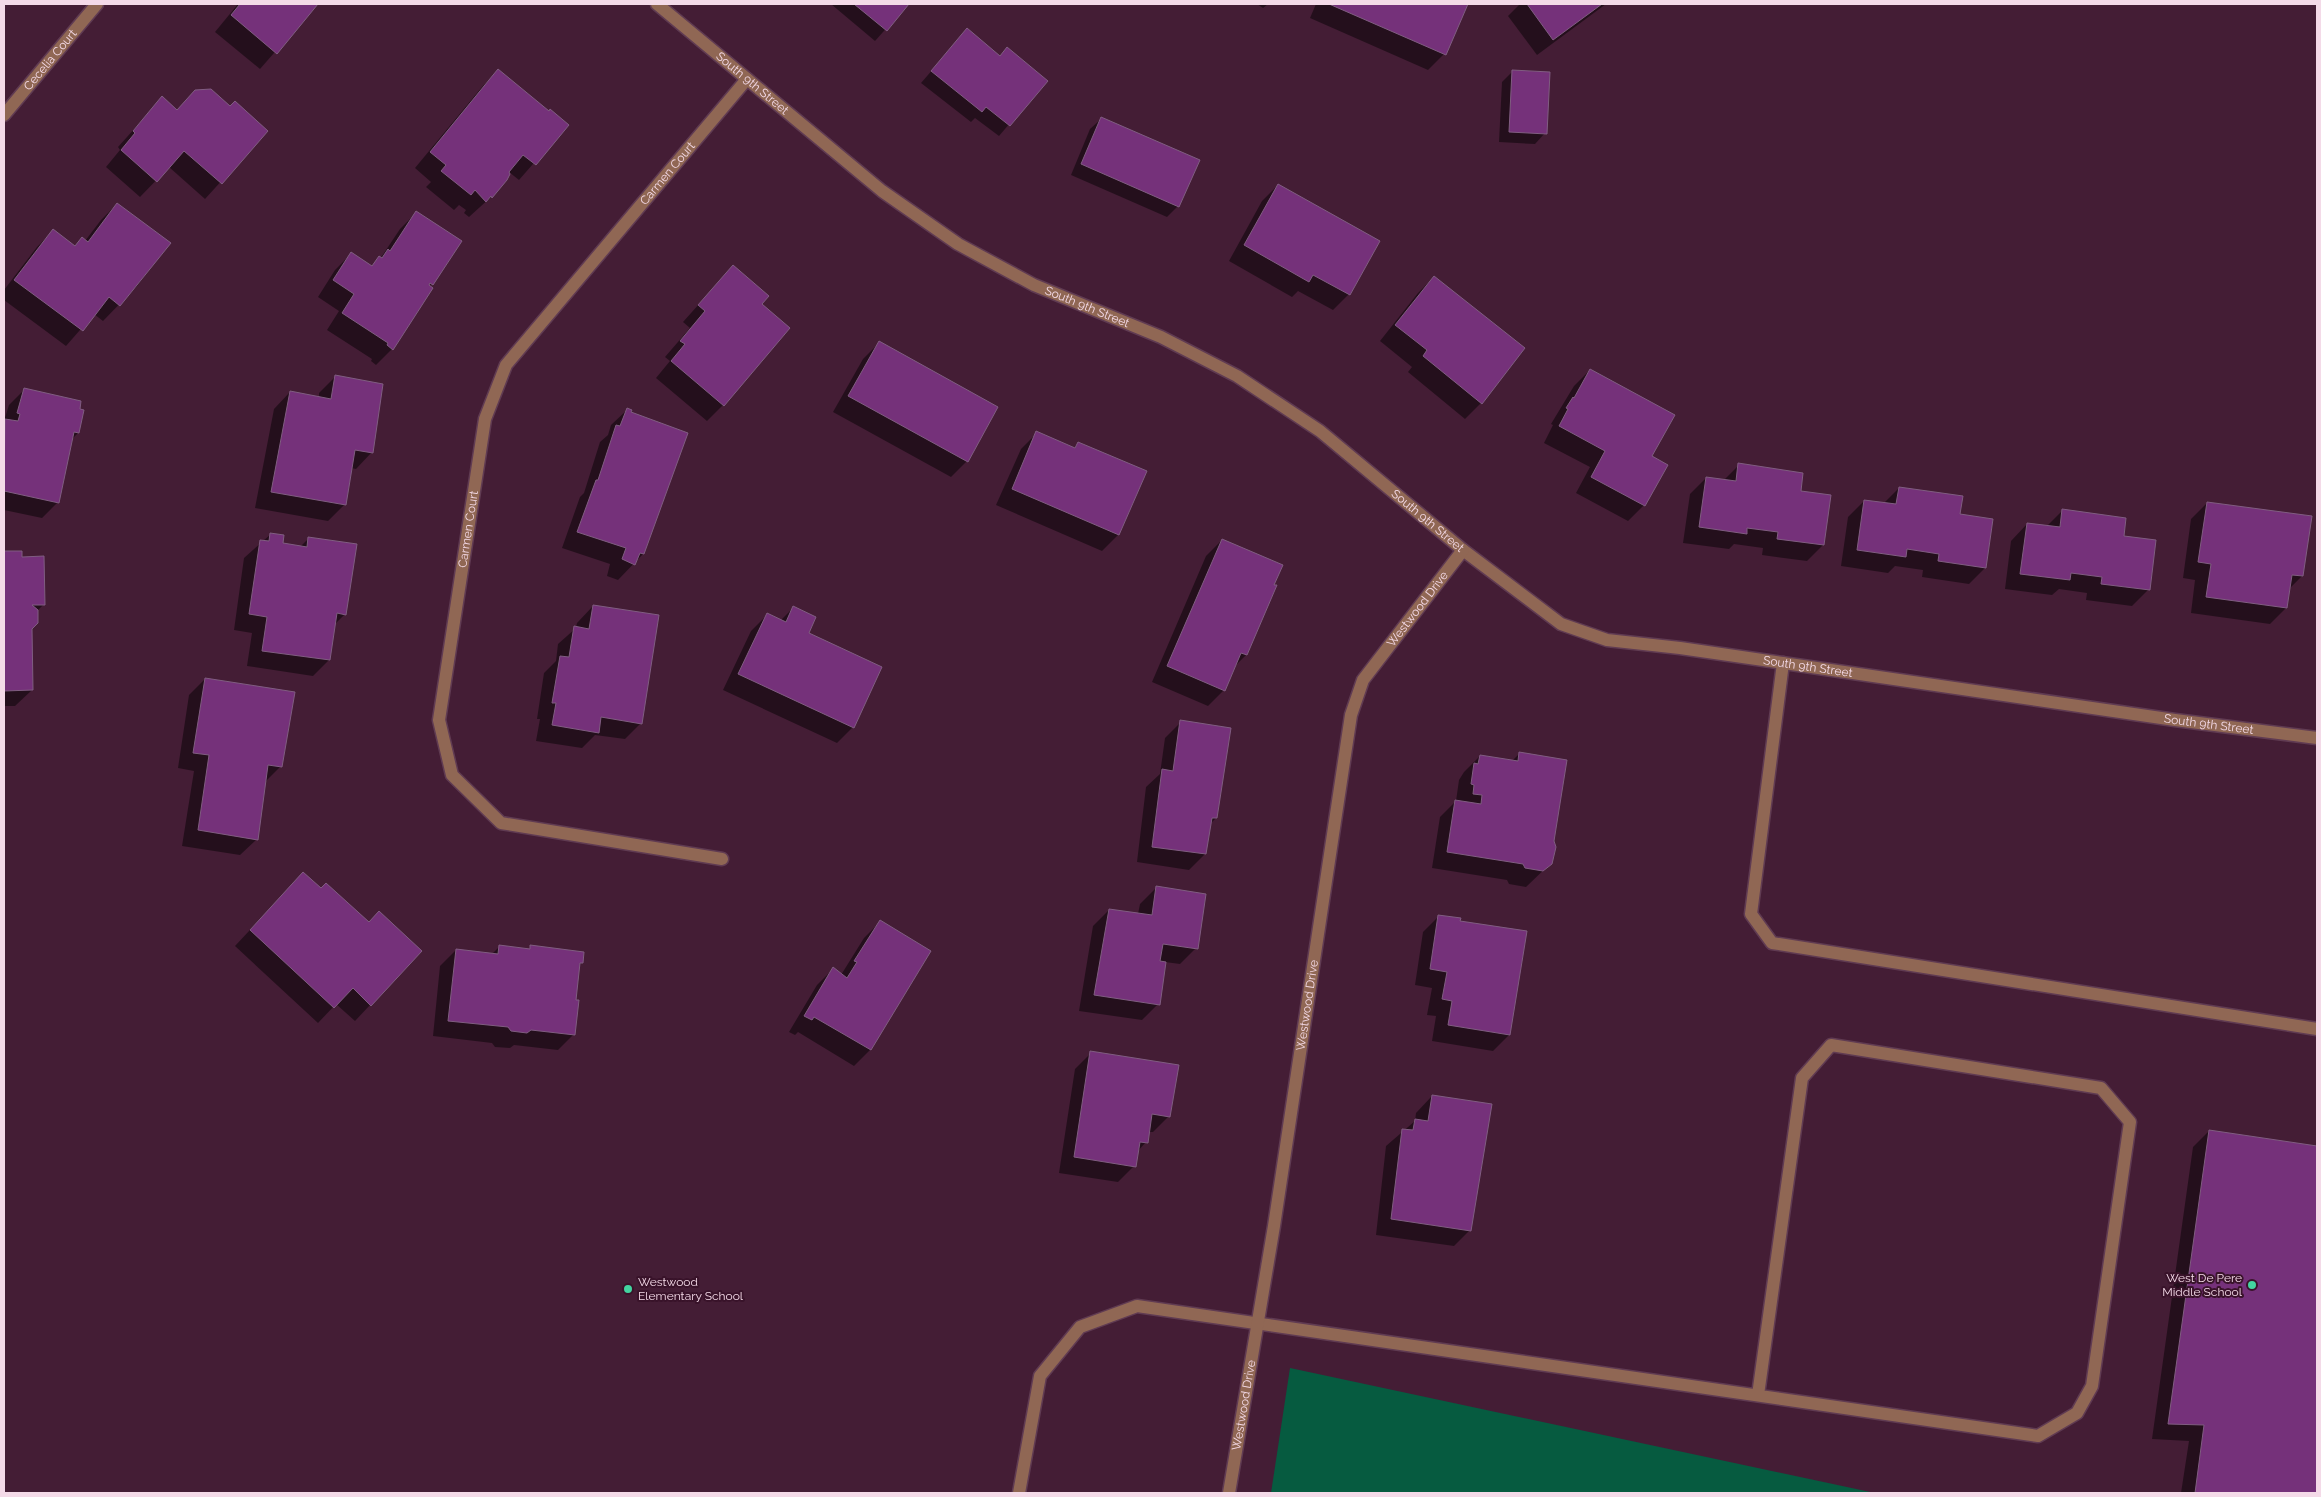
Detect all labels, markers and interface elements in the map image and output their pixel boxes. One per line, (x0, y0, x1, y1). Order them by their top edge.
street label: Cecelia Court (21, 27, 80, 93)
street label: South 9th Street (713, 49, 791, 117)
street label: Carmen Court (637, 139, 698, 208)
street label: South 9th Street (1043, 283, 1132, 330)
street label: South 9th Street (1389, 486, 1467, 555)
street label: Carmen Court (455, 490, 481, 569)
street label: Westwood Drive (1384, 568, 1451, 650)
street label: South 9th Street (1762, 653, 1853, 680)
street label: South 9th Street (2163, 711, 2254, 737)
street label: Westwood Drive (1294, 959, 1321, 1052)
place label: West De Pere Middle School (2162, 1271, 2243, 1299)
place label: Westwood Elementary School (638, 1275, 744, 1303)
marker: West De Pere Middle School (2246, 1279, 2258, 1291)
marker: Westwood Elementary School (622, 1283, 634, 1295)
street label: Westwood Drive (1229, 1359, 1258, 1452)

